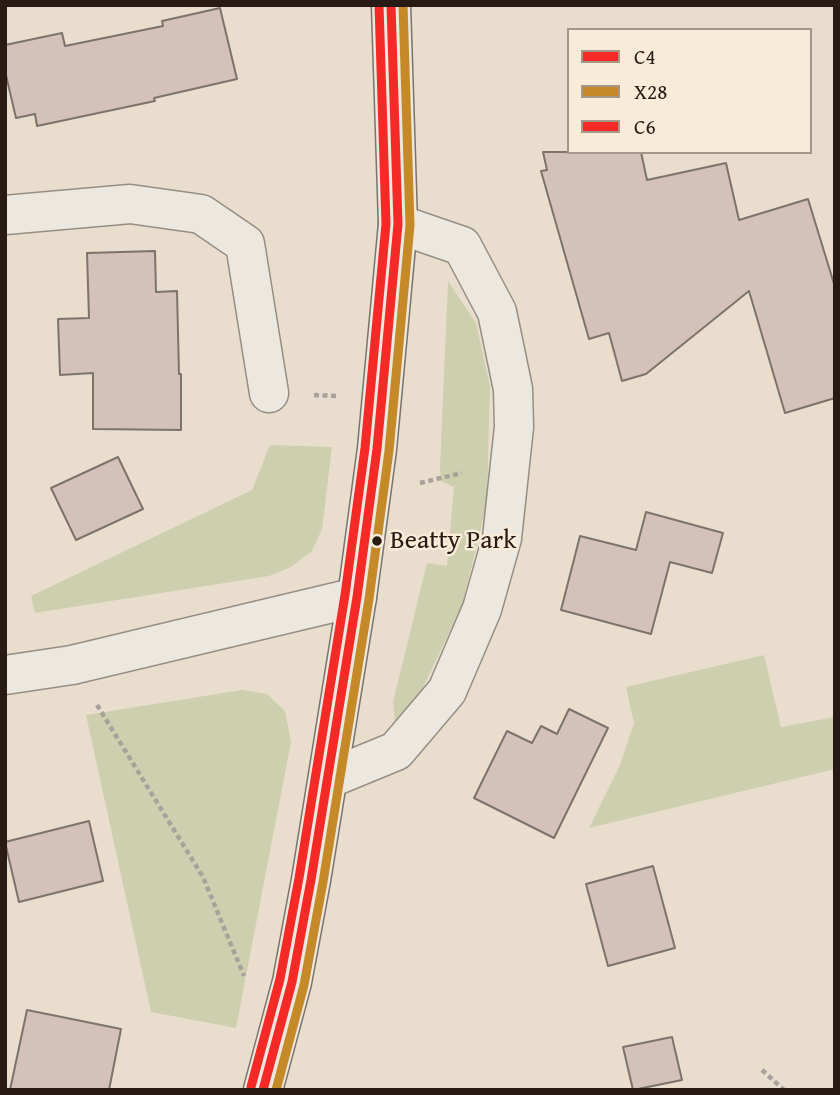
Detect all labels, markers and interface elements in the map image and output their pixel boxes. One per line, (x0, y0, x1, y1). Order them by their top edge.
legend (567, 28, 812, 154)
text: C4 (634, 41, 656, 72)
text: X28 (634, 76, 667, 107)
text: C6 (634, 111, 656, 142)
place label: Beatty Park (390, 525, 516, 557)
marker: Beatty Park (370, 534, 384, 548)

